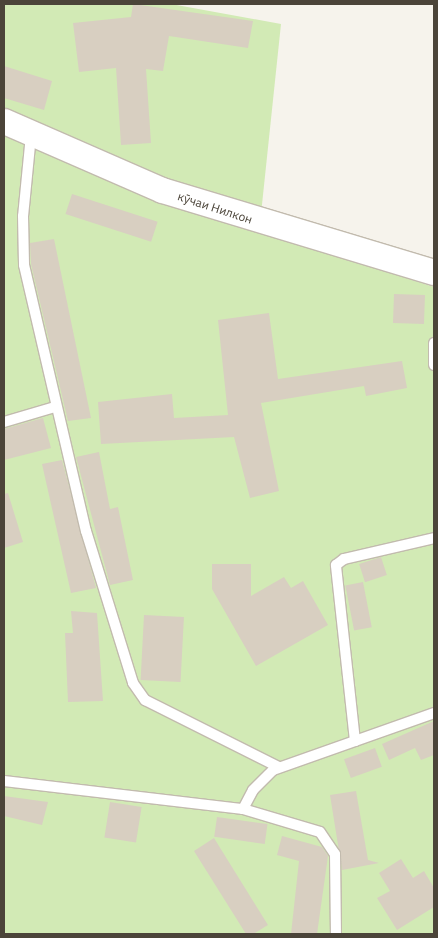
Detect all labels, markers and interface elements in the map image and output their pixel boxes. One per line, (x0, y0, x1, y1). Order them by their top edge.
street label: кӯчаи Нилкон (176, 189, 254, 227)

